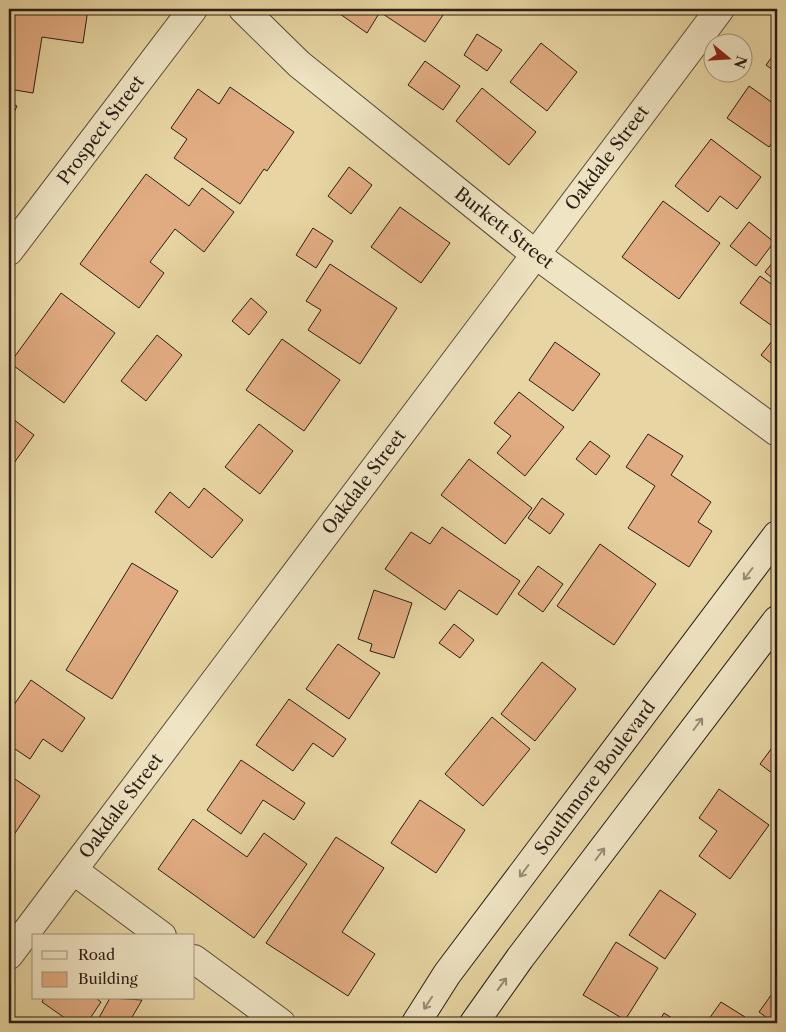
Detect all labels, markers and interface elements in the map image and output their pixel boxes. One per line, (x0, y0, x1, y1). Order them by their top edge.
north arrow (704, 32, 754, 82)
text: N (730, 53, 751, 71)
street label: Prospect Street (53, 71, 150, 189)
street label: Oakdale Street (560, 101, 654, 215)
street label: Burkett Street (450, 183, 558, 274)
street label: Oakdale Street (317, 425, 411, 539)
one-way arrow (743, 567, 753, 581)
street label: Southmore Boulevard (530, 697, 660, 859)
one-way arrow (693, 717, 703, 731)
street label: Oakdale Street (74, 749, 168, 863)
one-way arrow (594, 848, 605, 861)
one-way arrow (519, 864, 529, 878)
legend (32, 934, 195, 1000)
text: Road (78, 945, 115, 964)
text: Building (78, 969, 138, 988)
one-way arrow (497, 977, 507, 991)
one-way arrow (423, 995, 433, 1009)

